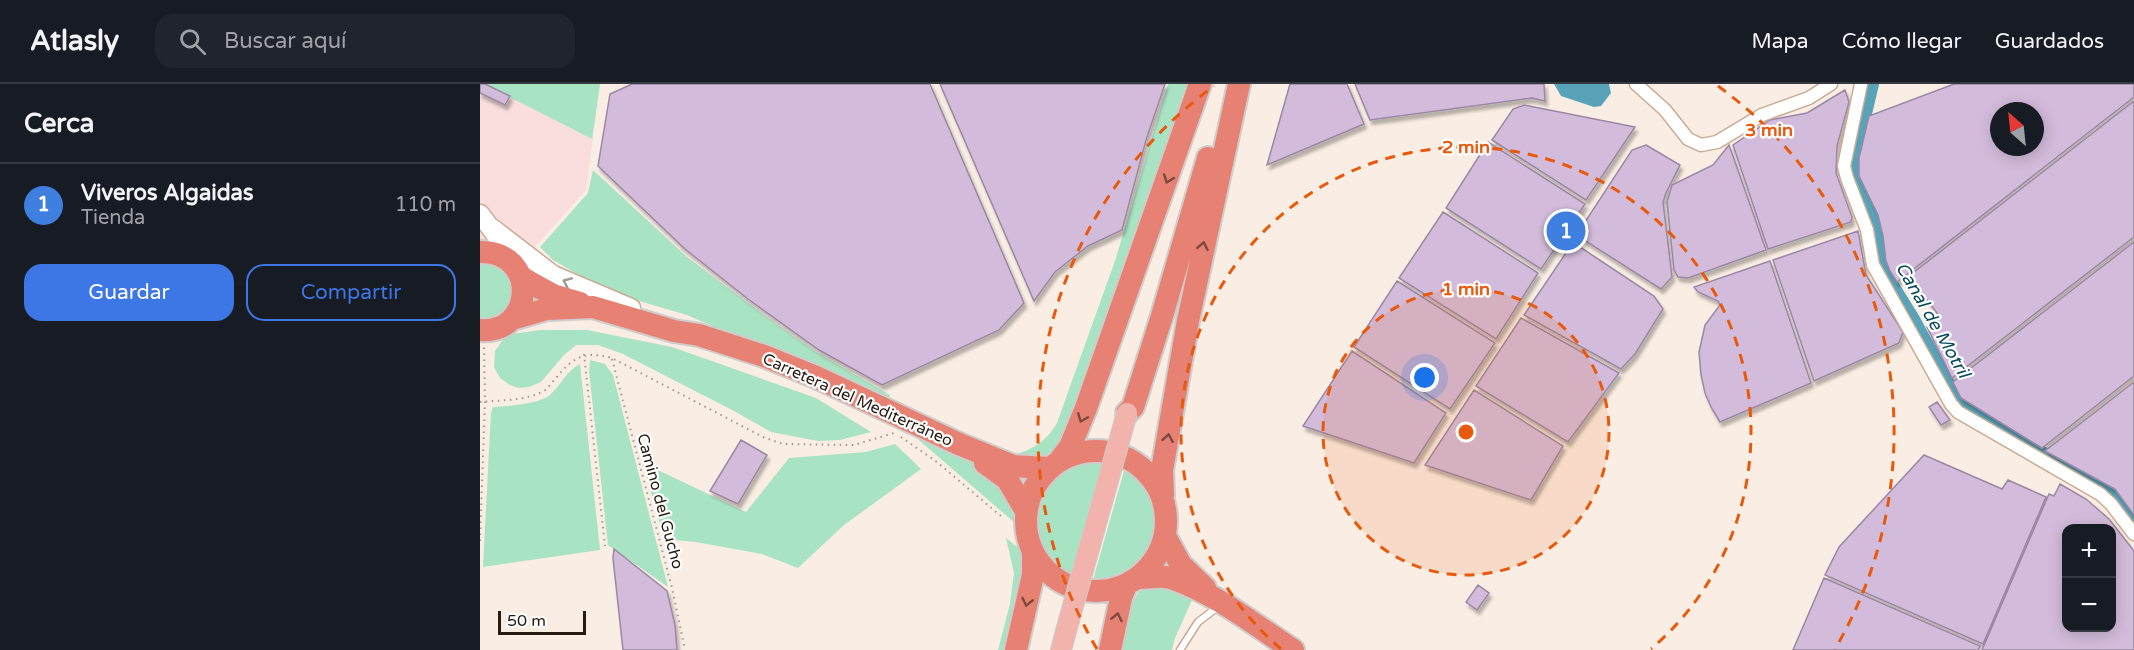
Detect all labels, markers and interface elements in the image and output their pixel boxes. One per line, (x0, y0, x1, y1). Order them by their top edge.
search box (155, 14, 575, 68)
text: Atlasly (30, 24, 119, 58)
icon: search (176, 25, 209, 58)
text: Buscar aquí (224, 28, 347, 54)
text: Mapa (1751, 29, 1809, 54)
text: Cómo llegar (1842, 29, 1962, 54)
text: Guardados (1995, 29, 2104, 54)
north arrow (1990, 102, 2044, 156)
text: Cerca (24, 108, 94, 139)
text: 3 min (1745, 119, 1793, 141)
text: 2 min (1442, 136, 1490, 158)
one-way arrow (1162, 173, 1175, 184)
text: Viveros Algaidas (81, 180, 254, 206)
text: 1 (37, 193, 50, 217)
text: 110 m (395, 193, 456, 217)
text: Tienda (81, 206, 145, 230)
pin: 1 (1546, 208, 1586, 254)
one-way arrow (1196, 242, 1209, 252)
water label: Canal de Motril (1891, 258, 1976, 384)
button: Guardar (24, 264, 234, 321)
button: Compartir (246, 264, 456, 321)
one-way arrow (563, 277, 574, 289)
text: 1 min (1442, 278, 1490, 300)
street label: Carretera del Mediterráneo (759, 349, 956, 451)
your location (1410, 363, 1439, 392)
one-way arrow (1077, 411, 1089, 422)
centre of rings (1456, 422, 1476, 442)
street label: Camino del Gucho (632, 431, 688, 571)
one-way arrow (1161, 434, 1174, 444)
map controls (2062, 524, 2116, 632)
button: + (2062, 524, 2116, 578)
button: − (2062, 578, 2116, 632)
one-way arrow (1021, 597, 1034, 607)
scale bar (498, 608, 586, 636)
text: 50 m (507, 611, 546, 631)
one-way arrow (1110, 612, 1123, 622)

